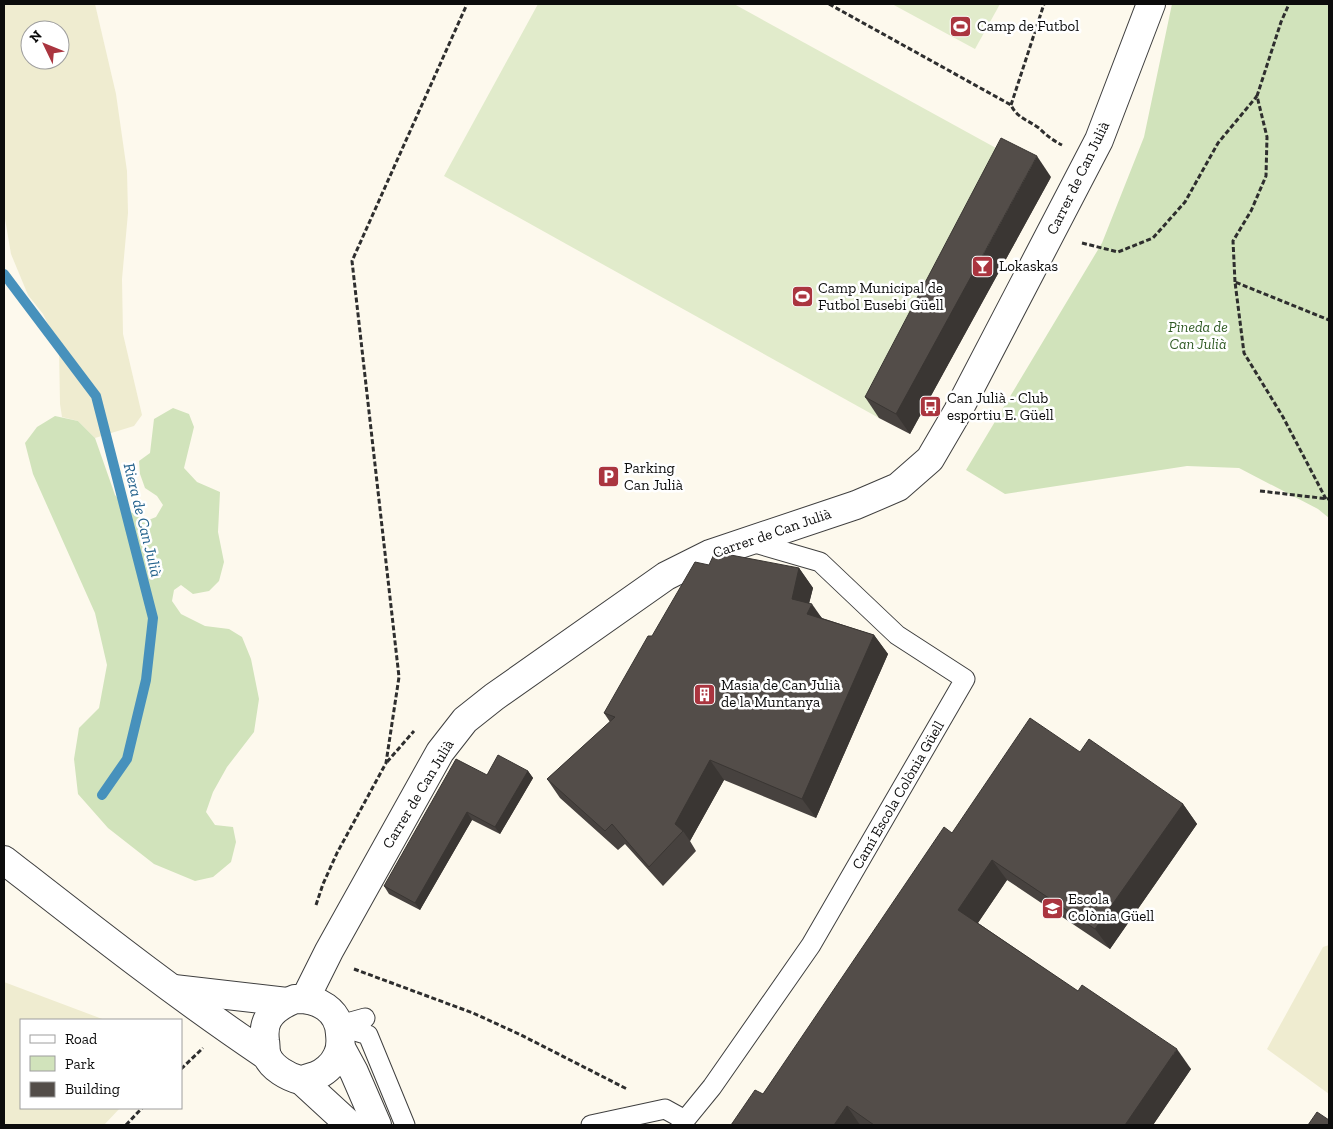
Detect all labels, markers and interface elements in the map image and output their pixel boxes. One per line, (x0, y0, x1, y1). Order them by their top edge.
sports icon: Camp de Futbol (949, 14, 973, 38)
place label: Camp de Futbol (977, 17, 1079, 35)
north arrow (20, 20, 70, 70)
text: N (26, 27, 46, 46)
street label: Carrer de Can Julià (1043, 118, 1113, 238)
bar icon: Lokaskas (971, 254, 995, 278)
place label: Lokaskas (999, 257, 1058, 275)
place label: Camp Municipal de Futbol Eusebi Güell (818, 279, 944, 314)
sports icon: Camp Municipal de Futbol Eusebi Güell (790, 285, 814, 309)
park label: Pineda de Can Julià (1168, 318, 1228, 353)
place label: Can Julià - Club esportiu E. Güell (947, 389, 1054, 424)
bus stop icon: Can Julià - Club esportiu E. Güell (919, 395, 943, 419)
place label: Parking Can Julià (624, 459, 683, 494)
water label: Riera de Can Julià (120, 461, 166, 579)
parking icon: Parking Can Julià (596, 465, 620, 489)
street label: Carrer de Can Julià (711, 504, 833, 562)
place label: Masia de Can Julià de la Muntanya (721, 676, 840, 711)
building icon: Masia de Can Julià de la Muntanya (693, 682, 717, 706)
street label: Camí Escola Colònia Güell (848, 718, 948, 872)
street label: Carrer de Can Julià (378, 736, 458, 852)
place label: Escola Colònia Güell (1068, 890, 1154, 925)
school or university icon: Escola Colònia Güell (1040, 896, 1064, 920)
legend (20, 1019, 182, 1109)
text: Road (65, 1030, 98, 1048)
text: Park (65, 1055, 95, 1073)
text: Building (65, 1080, 120, 1098)

